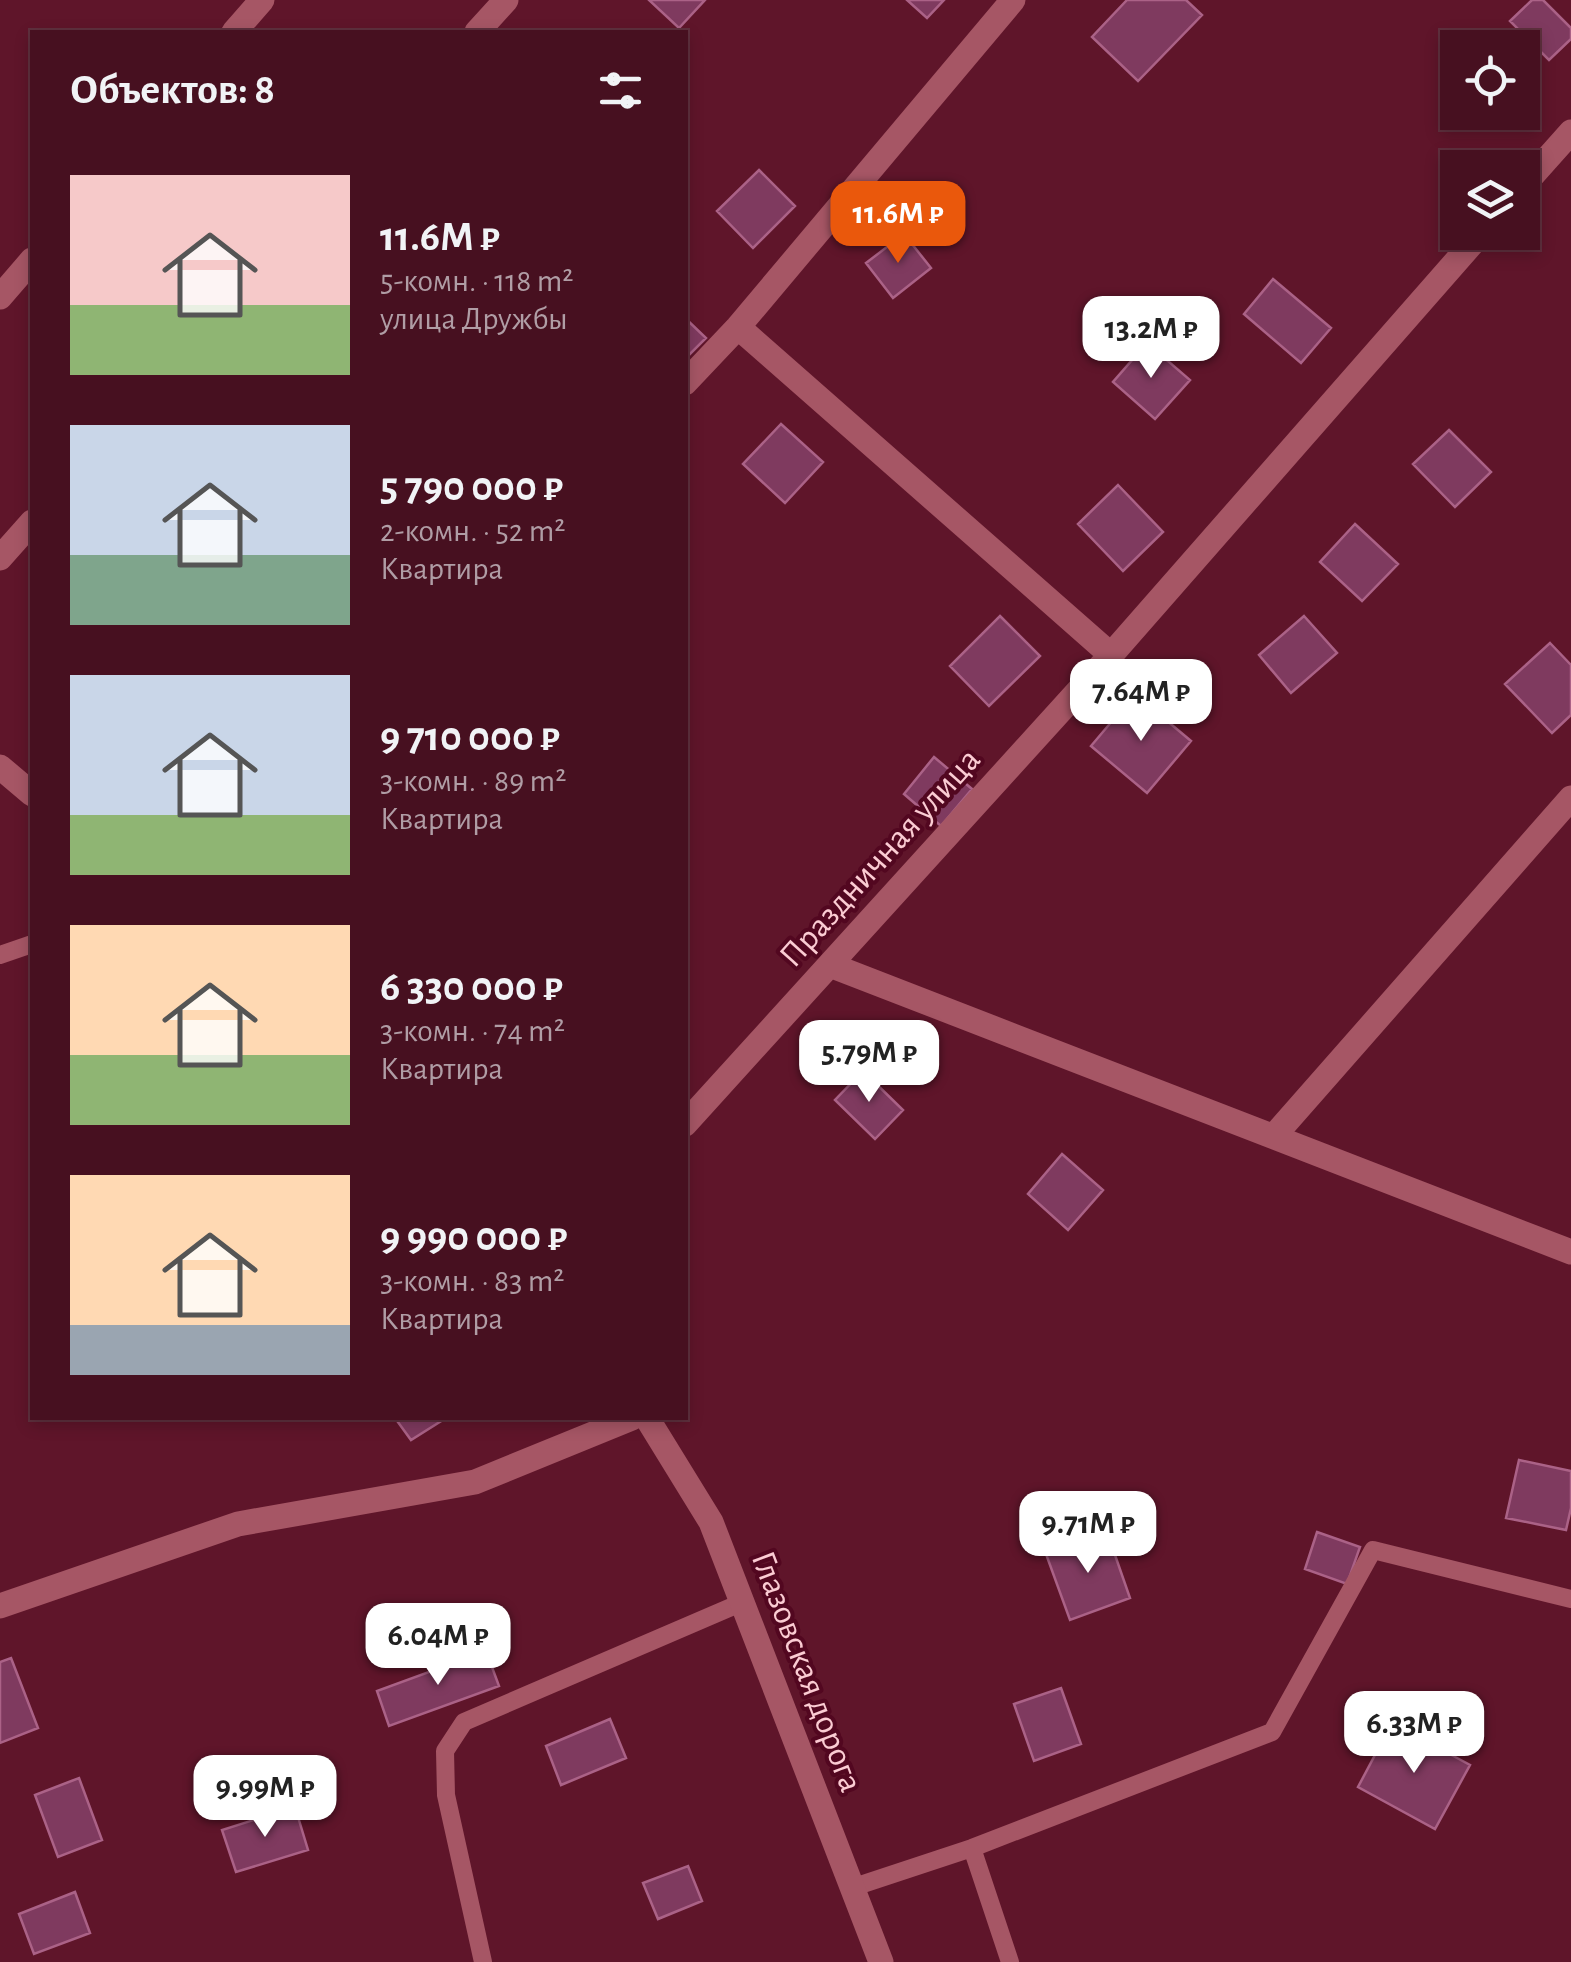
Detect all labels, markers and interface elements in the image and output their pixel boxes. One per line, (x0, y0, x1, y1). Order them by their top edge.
map controls (1440, 30, 1540, 250)
button: locate (1440, 30, 1540, 130)
icon: filters (593, 63, 648, 118)
text: Объектов: 8 (70, 69, 275, 111)
button: layers (1440, 150, 1540, 250)
pin: 11.6M ₽ (806, 181, 990, 266)
text: 11.6M ₽ (852, 197, 944, 229)
icon: home (150, 215, 270, 335)
text: 11.6M ₽ (380, 216, 500, 258)
text: 5-комн. · 118 m² (380, 265, 574, 297)
pin: 13.2M ₽ (1059, 296, 1243, 381)
text: улица Дружбы (380, 303, 568, 335)
text: 13.2M ₽ (1104, 312, 1198, 344)
icon: home (150, 465, 270, 585)
text: 5 790 000 ₽ (380, 466, 563, 508)
text: 2-комн. · 52 m² (380, 515, 565, 547)
text: Квартира (380, 553, 503, 585)
pin: 7.64M ₽ (1049, 659, 1233, 744)
text: 7.64M ₽ (1092, 675, 1190, 707)
icon: home (150, 715, 270, 835)
text: 9 710 000 ₽ (380, 716, 560, 758)
street label: Праздничная улица (773, 742, 987, 974)
text: 3-комн. · 89 m² (380, 765, 566, 797)
text: Квартира (380, 803, 503, 835)
icon: home (150, 965, 270, 1085)
text: 6 330 000 ₽ (380, 966, 563, 1008)
text: 3-комн. · 74 m² (380, 1015, 565, 1047)
pin: 5.79M ₽ (777, 1020, 961, 1105)
text: 5.79M ₽ (821, 1036, 917, 1068)
text: Квартира (380, 1053, 503, 1085)
icon: home (150, 1215, 270, 1335)
text: 9 990 000 ₽ (380, 1216, 567, 1258)
text: 3-комн. · 83 m² (380, 1265, 564, 1297)
text: Квартира (380, 1303, 503, 1335)
pin: 9.71M ₽ (996, 1491, 1180, 1576)
text: 9.71M ₽ (1041, 1507, 1135, 1539)
street label: Глазовская дорога (745, 1547, 869, 1797)
pin: 6.04M ₽ (346, 1603, 530, 1688)
text: 6.04M ₽ (388, 1619, 488, 1651)
pin: 6.33M ₽ (1322, 1691, 1506, 1776)
text: 6.33M ₽ (1366, 1707, 1462, 1739)
pin: 9.99M ₽ (173, 1755, 357, 1840)
text: 9.99M ₽ (215, 1771, 315, 1803)

